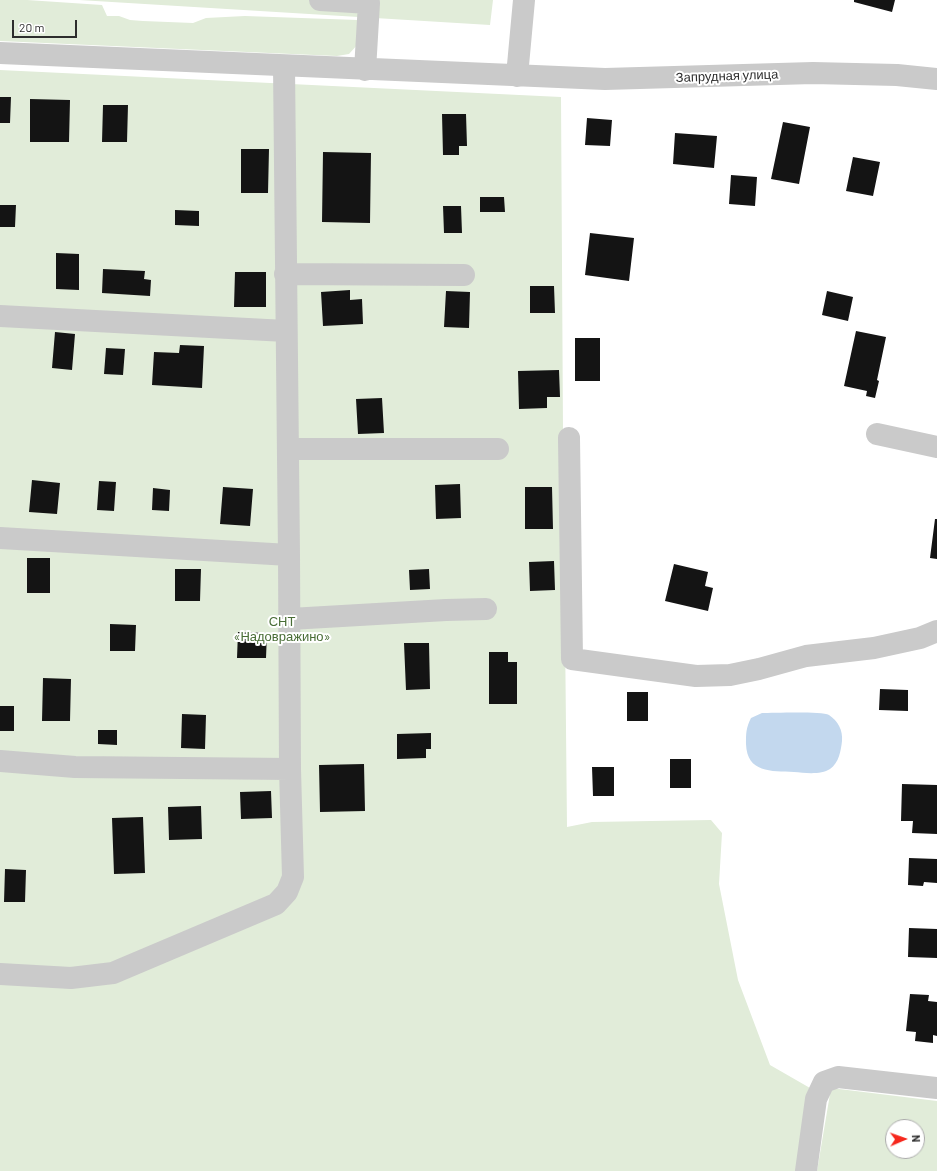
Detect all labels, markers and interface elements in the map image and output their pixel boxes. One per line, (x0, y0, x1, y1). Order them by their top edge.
scale bar (14, 12, 79, 38)
text: 20 m (19, 20, 45, 34)
street label: Запрудная улица (675, 66, 779, 86)
park label: СНТ «Надовражино» (233, 614, 331, 645)
north arrow (885, 1119, 925, 1159)
text: N (910, 1135, 923, 1142)

